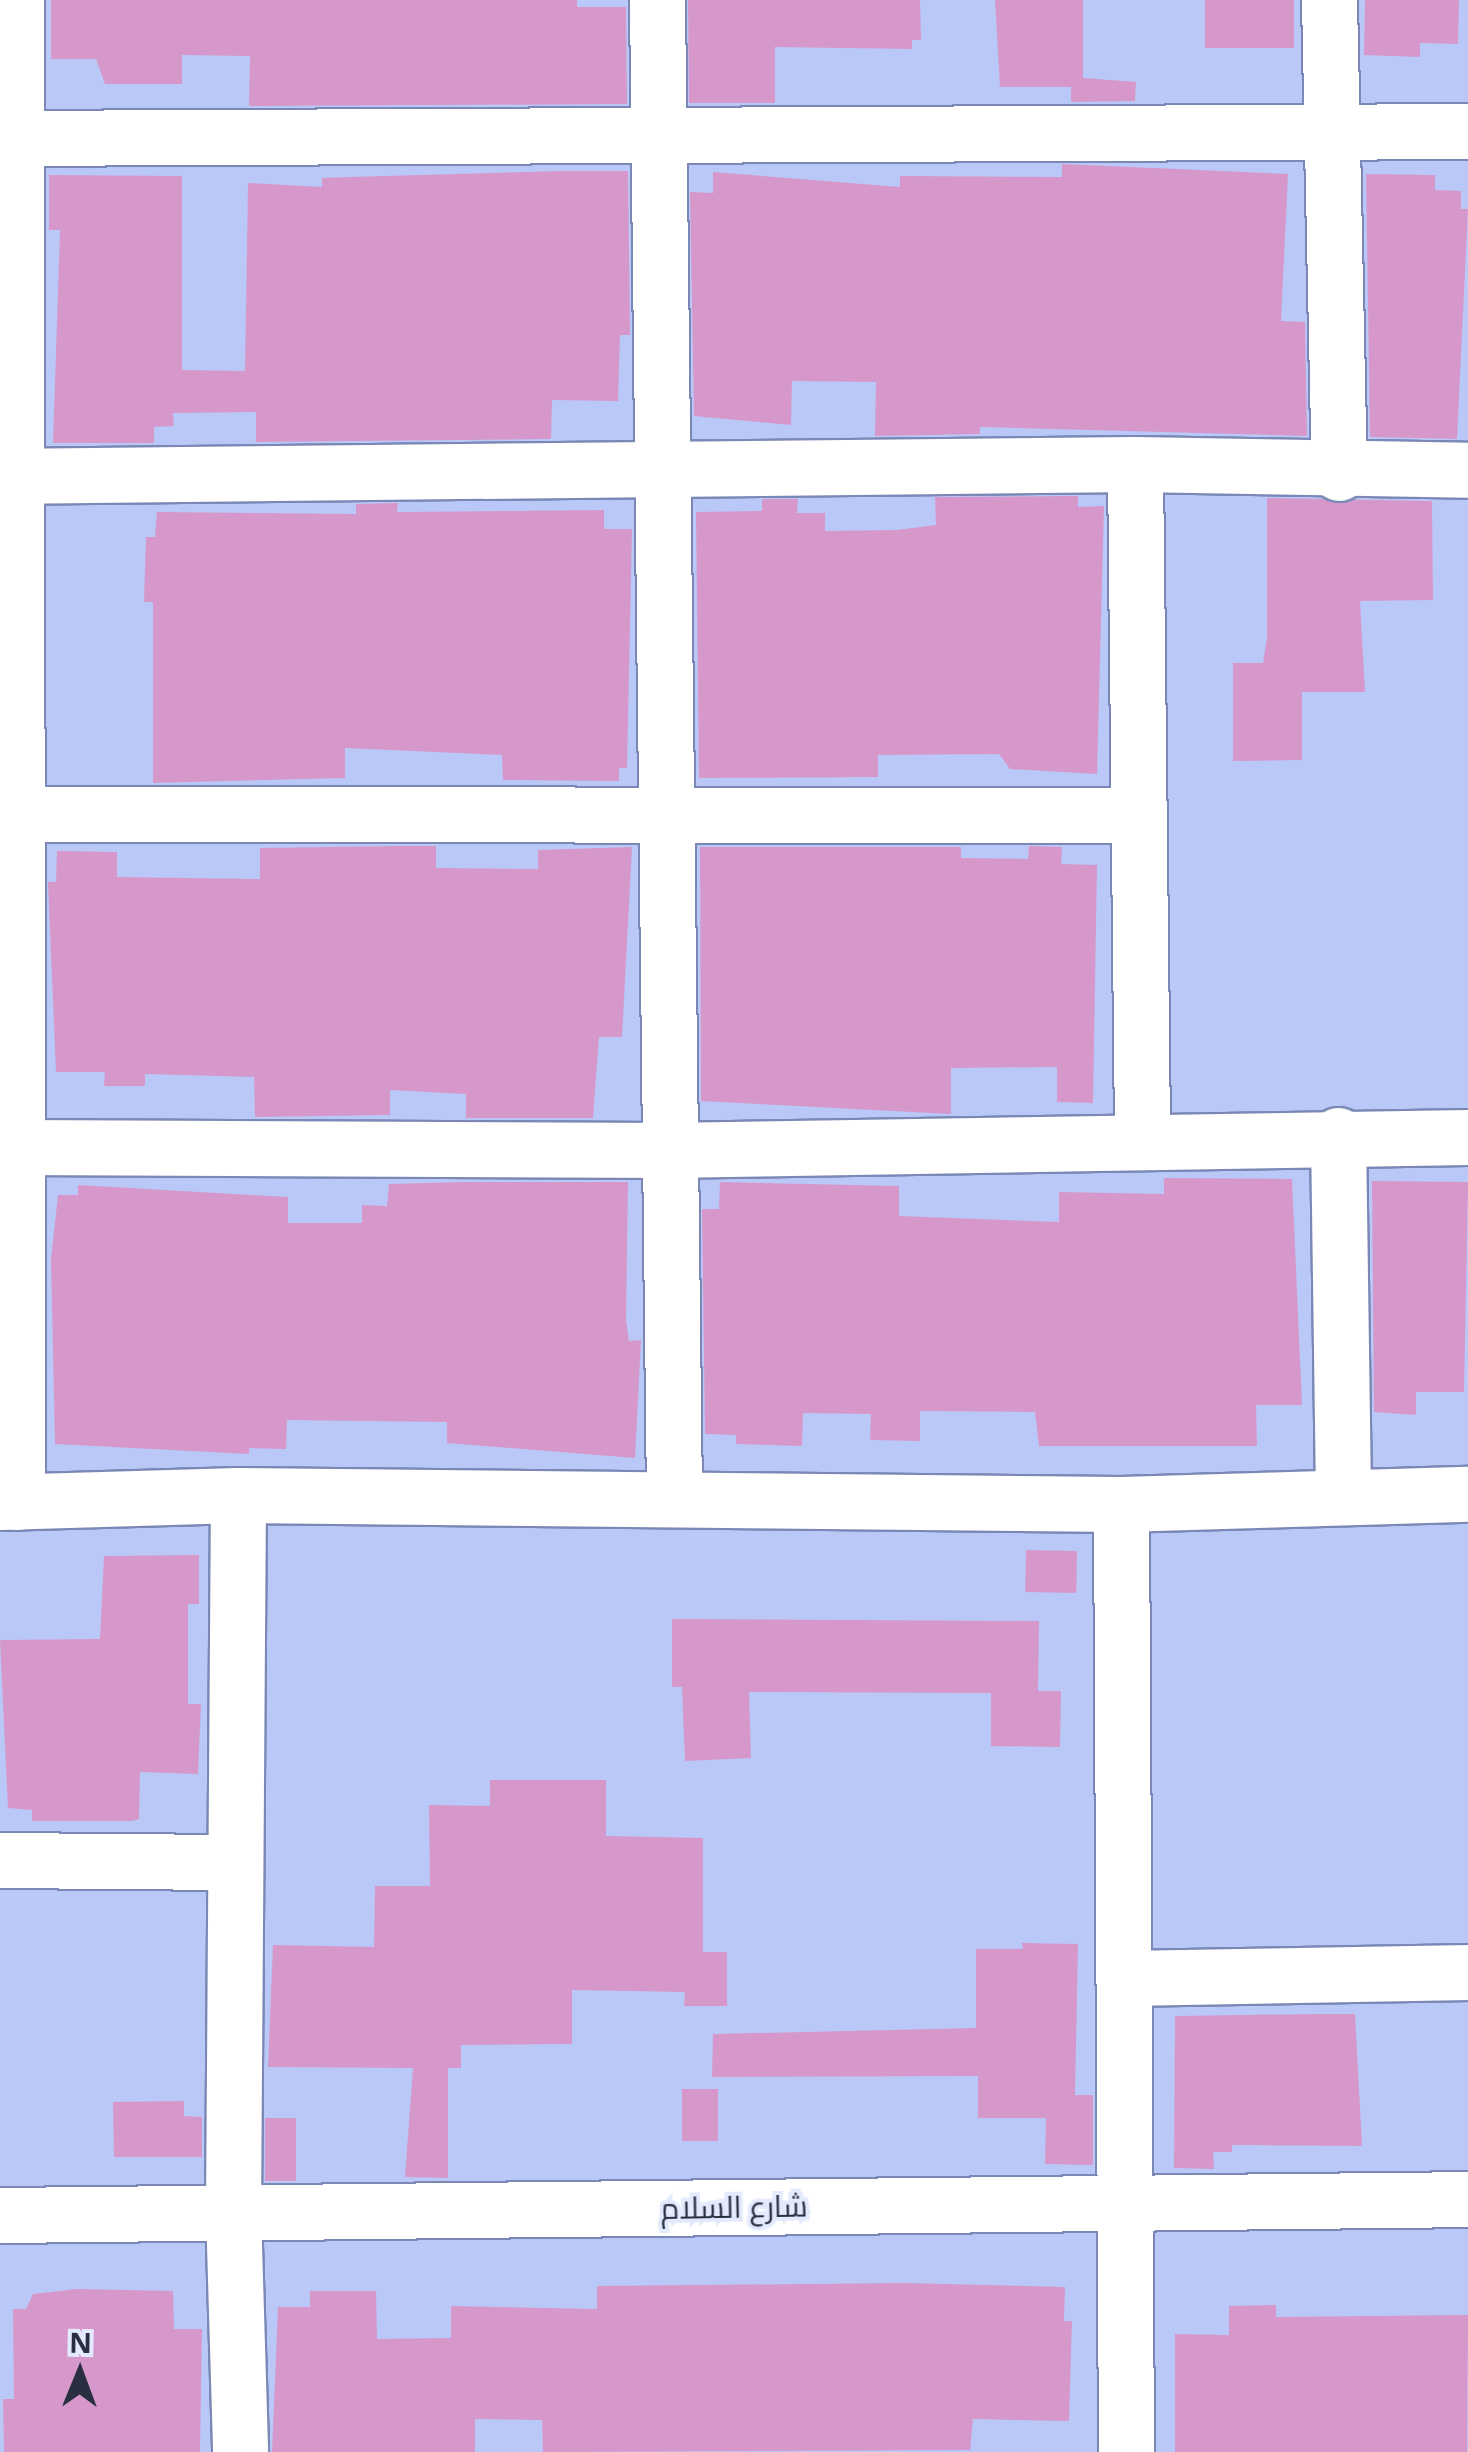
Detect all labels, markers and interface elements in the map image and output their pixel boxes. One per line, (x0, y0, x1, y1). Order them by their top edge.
street label: شارع السلام (660, 2188, 808, 2226)
north arrow (30, 2322, 130, 2422)
text: N (69, 2323, 92, 2361)

